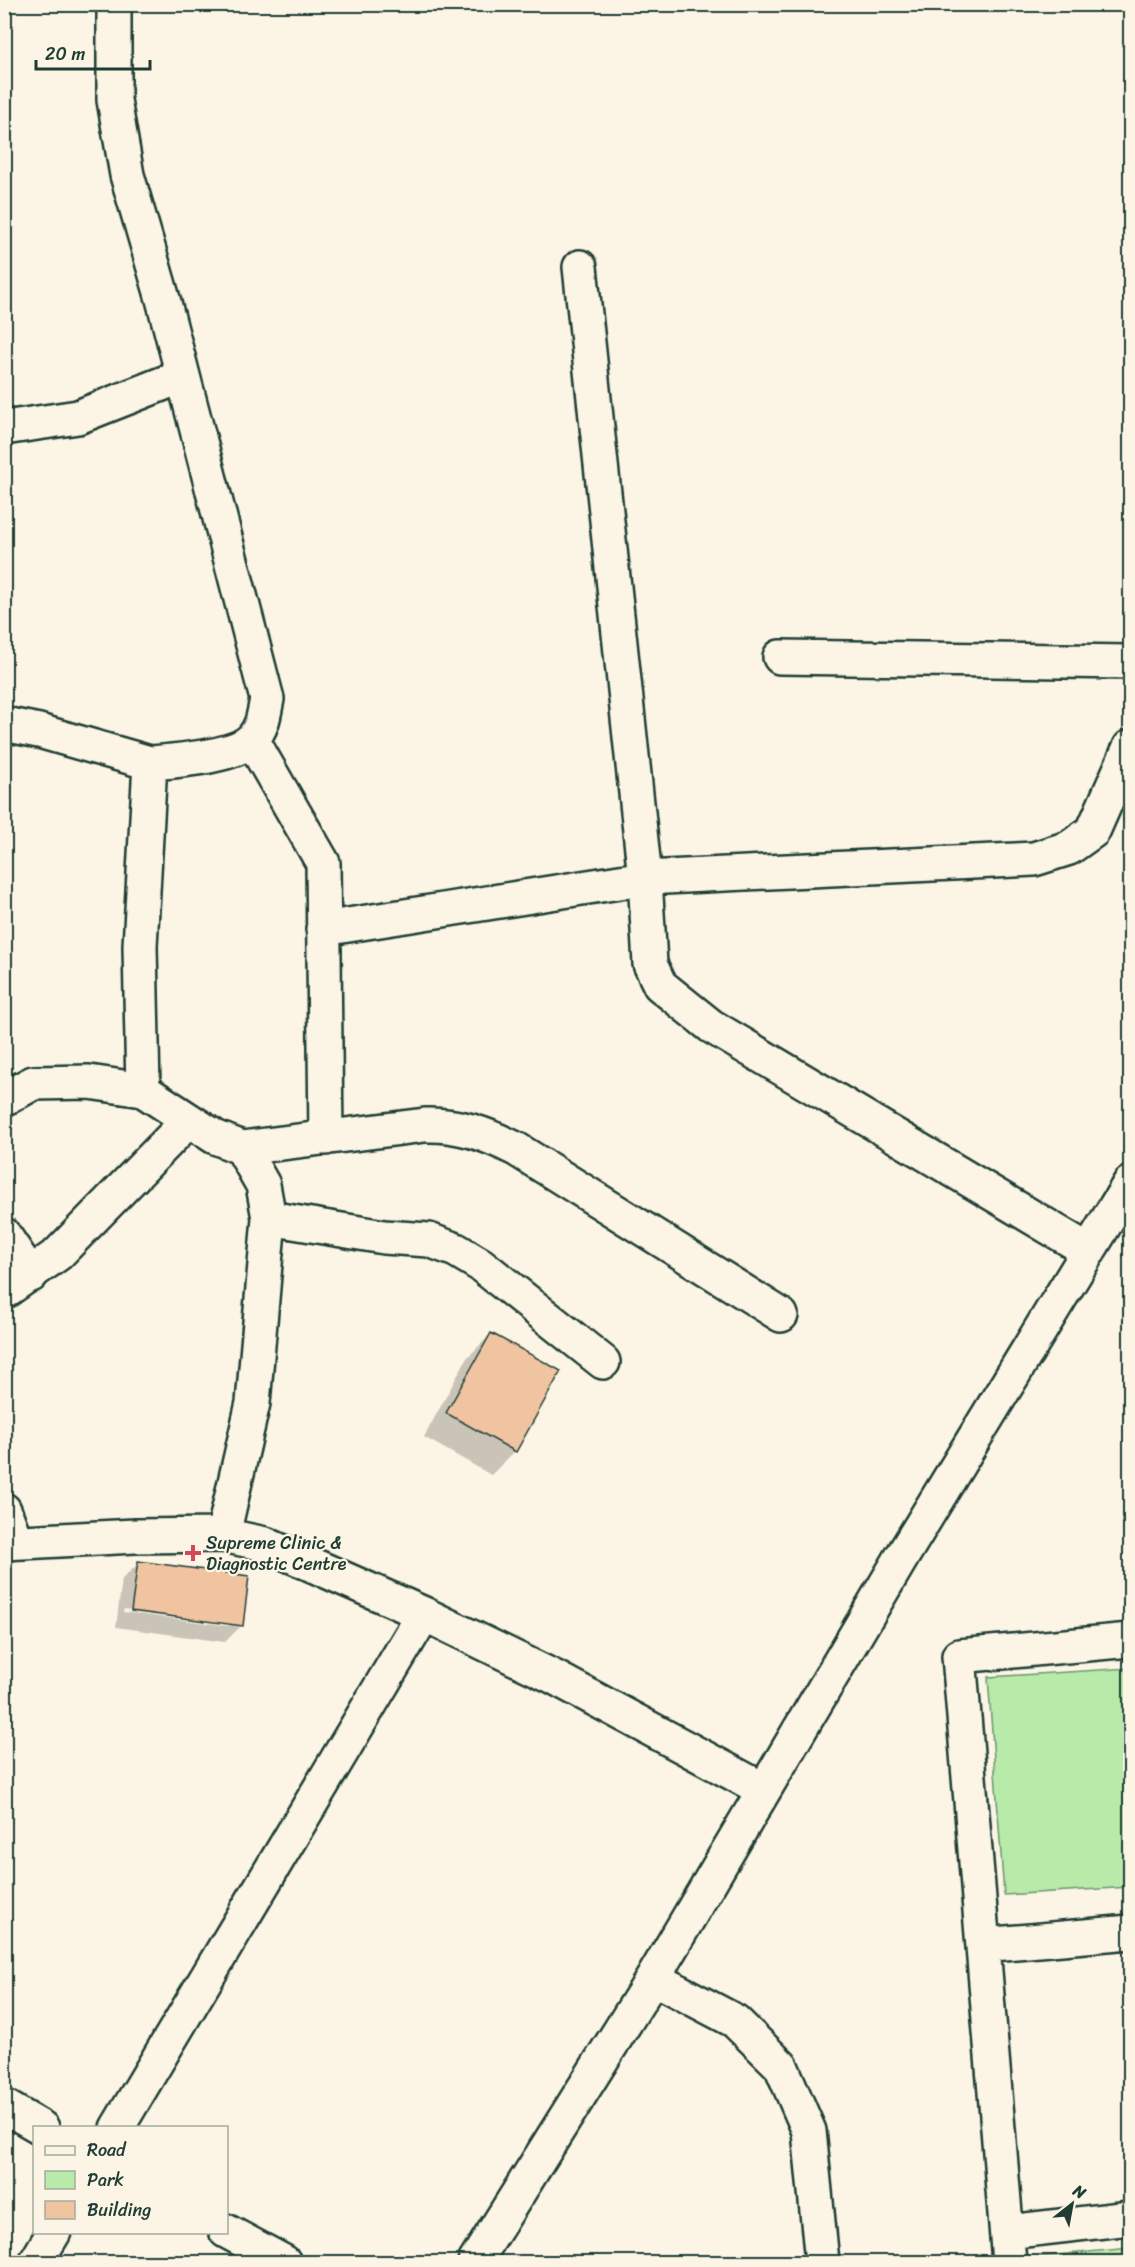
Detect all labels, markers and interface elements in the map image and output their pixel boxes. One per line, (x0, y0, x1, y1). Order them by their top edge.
scale bar (36, 33, 150, 71)
text: 20 m (45, 38, 85, 70)
place label: Supreme Clinic & Diagnostic Centre (206, 1527, 347, 1580)
marker: Supreme Clinic & Diagnostic Centre (184, 1544, 202, 1562)
legend (33, 2126, 228, 2234)
text: Road (87, 2134, 127, 2166)
text: Park (87, 2164, 124, 2196)
north arrow (1042, 2174, 1102, 2234)
text: N (1066, 2176, 1092, 2207)
text: Building (87, 2194, 151, 2226)

